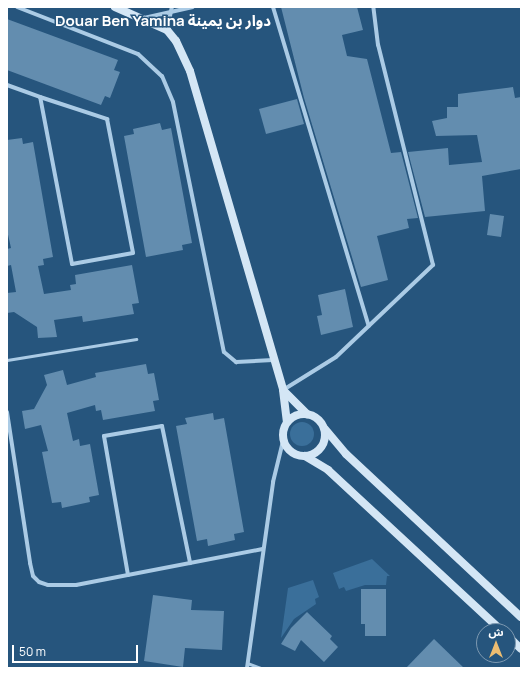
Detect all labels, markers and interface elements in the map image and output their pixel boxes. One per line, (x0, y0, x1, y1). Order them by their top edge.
district label: Douar Ben Yamina دوار بن يمينة (55, 12, 271, 30)
north arrow (476, 623, 516, 663)
text: ش (488, 624, 504, 639)
scale bar (14, 637, 140, 663)
text: 50 m (19, 643, 46, 660)

